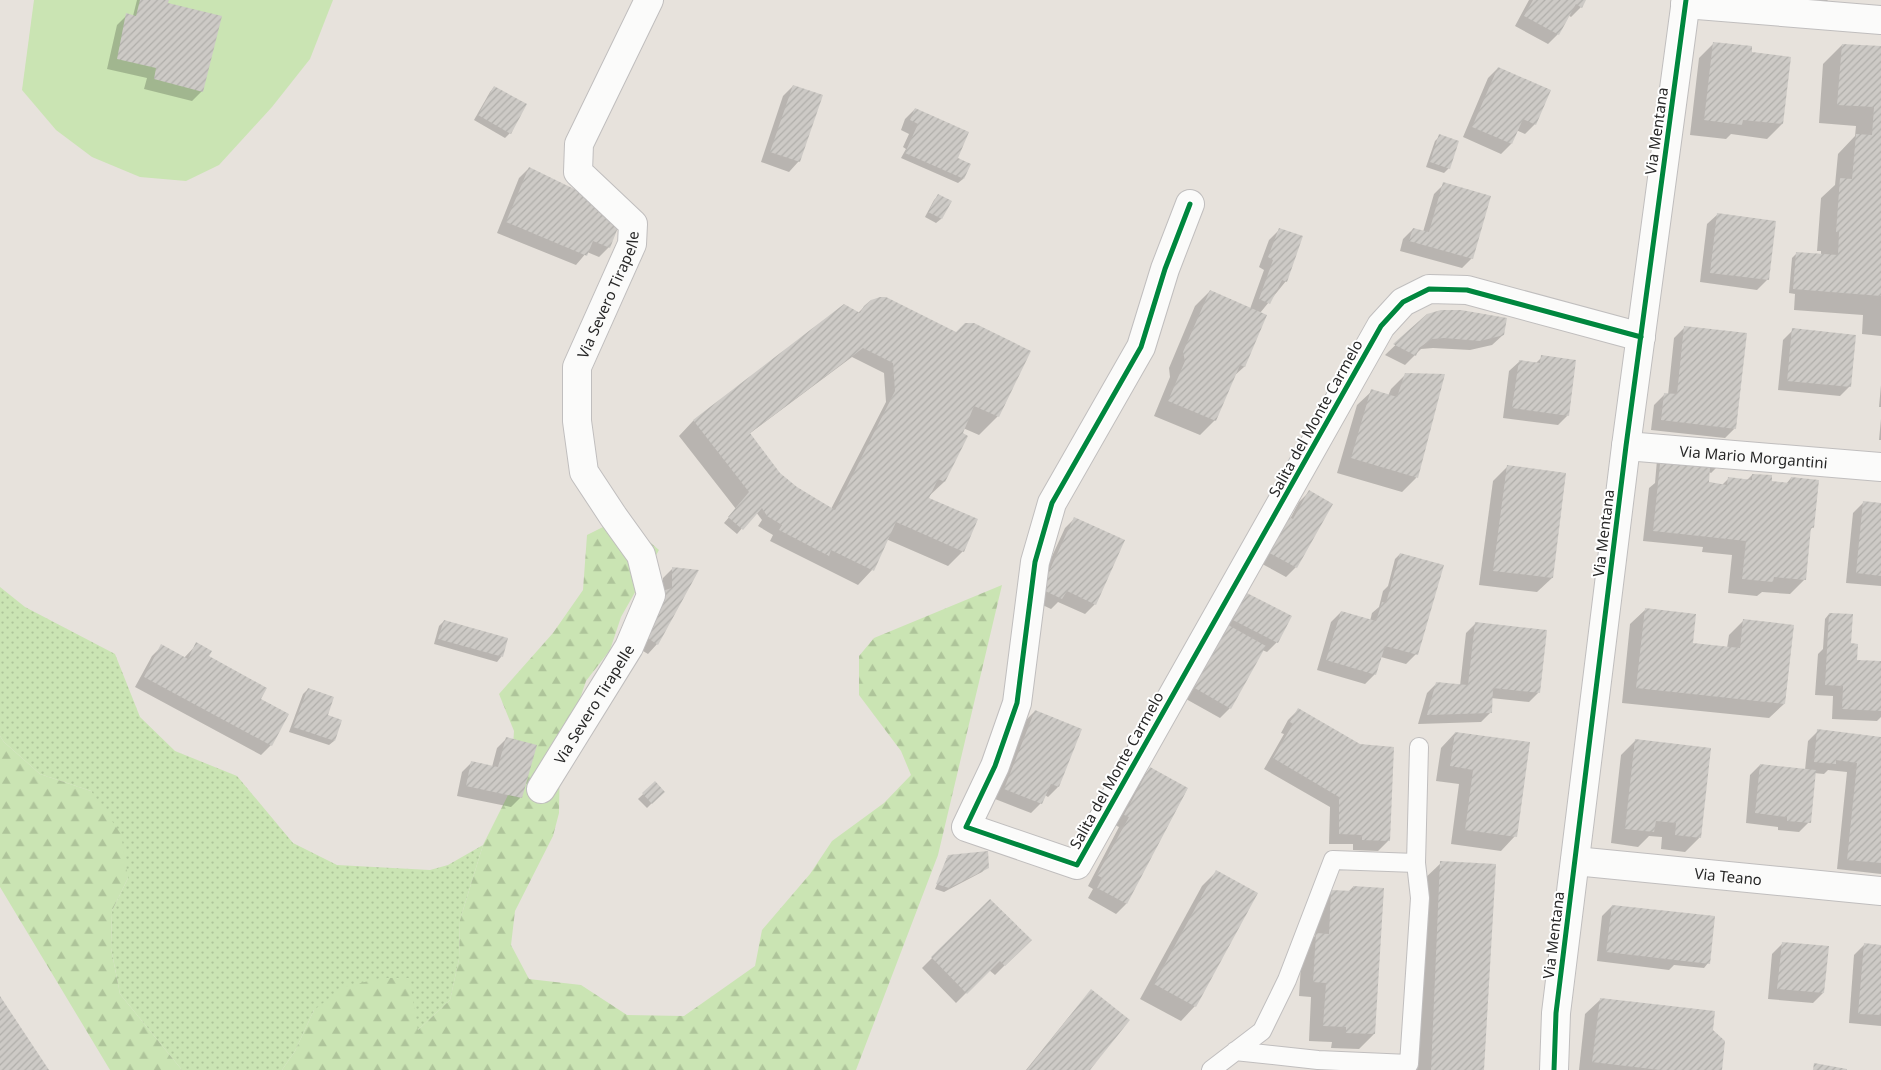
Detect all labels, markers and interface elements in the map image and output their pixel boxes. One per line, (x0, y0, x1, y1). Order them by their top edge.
street label: Via Mentana (1640, 86, 1672, 176)
street label: Via Severo Tirapelle (572, 231, 643, 361)
street label: Salita del Monte Carmelo (1263, 336, 1367, 500)
street label: Via Mario Morgantini (1679, 440, 1828, 473)
street label: Via Mentana (1588, 488, 1618, 578)
street label: Via Severo Tirapelle (549, 640, 638, 768)
street label: Salita del Monte Carmelo (1064, 688, 1168, 852)
street label: Via Teano (1694, 863, 1763, 889)
street label: Via Mentana (1538, 890, 1568, 980)

